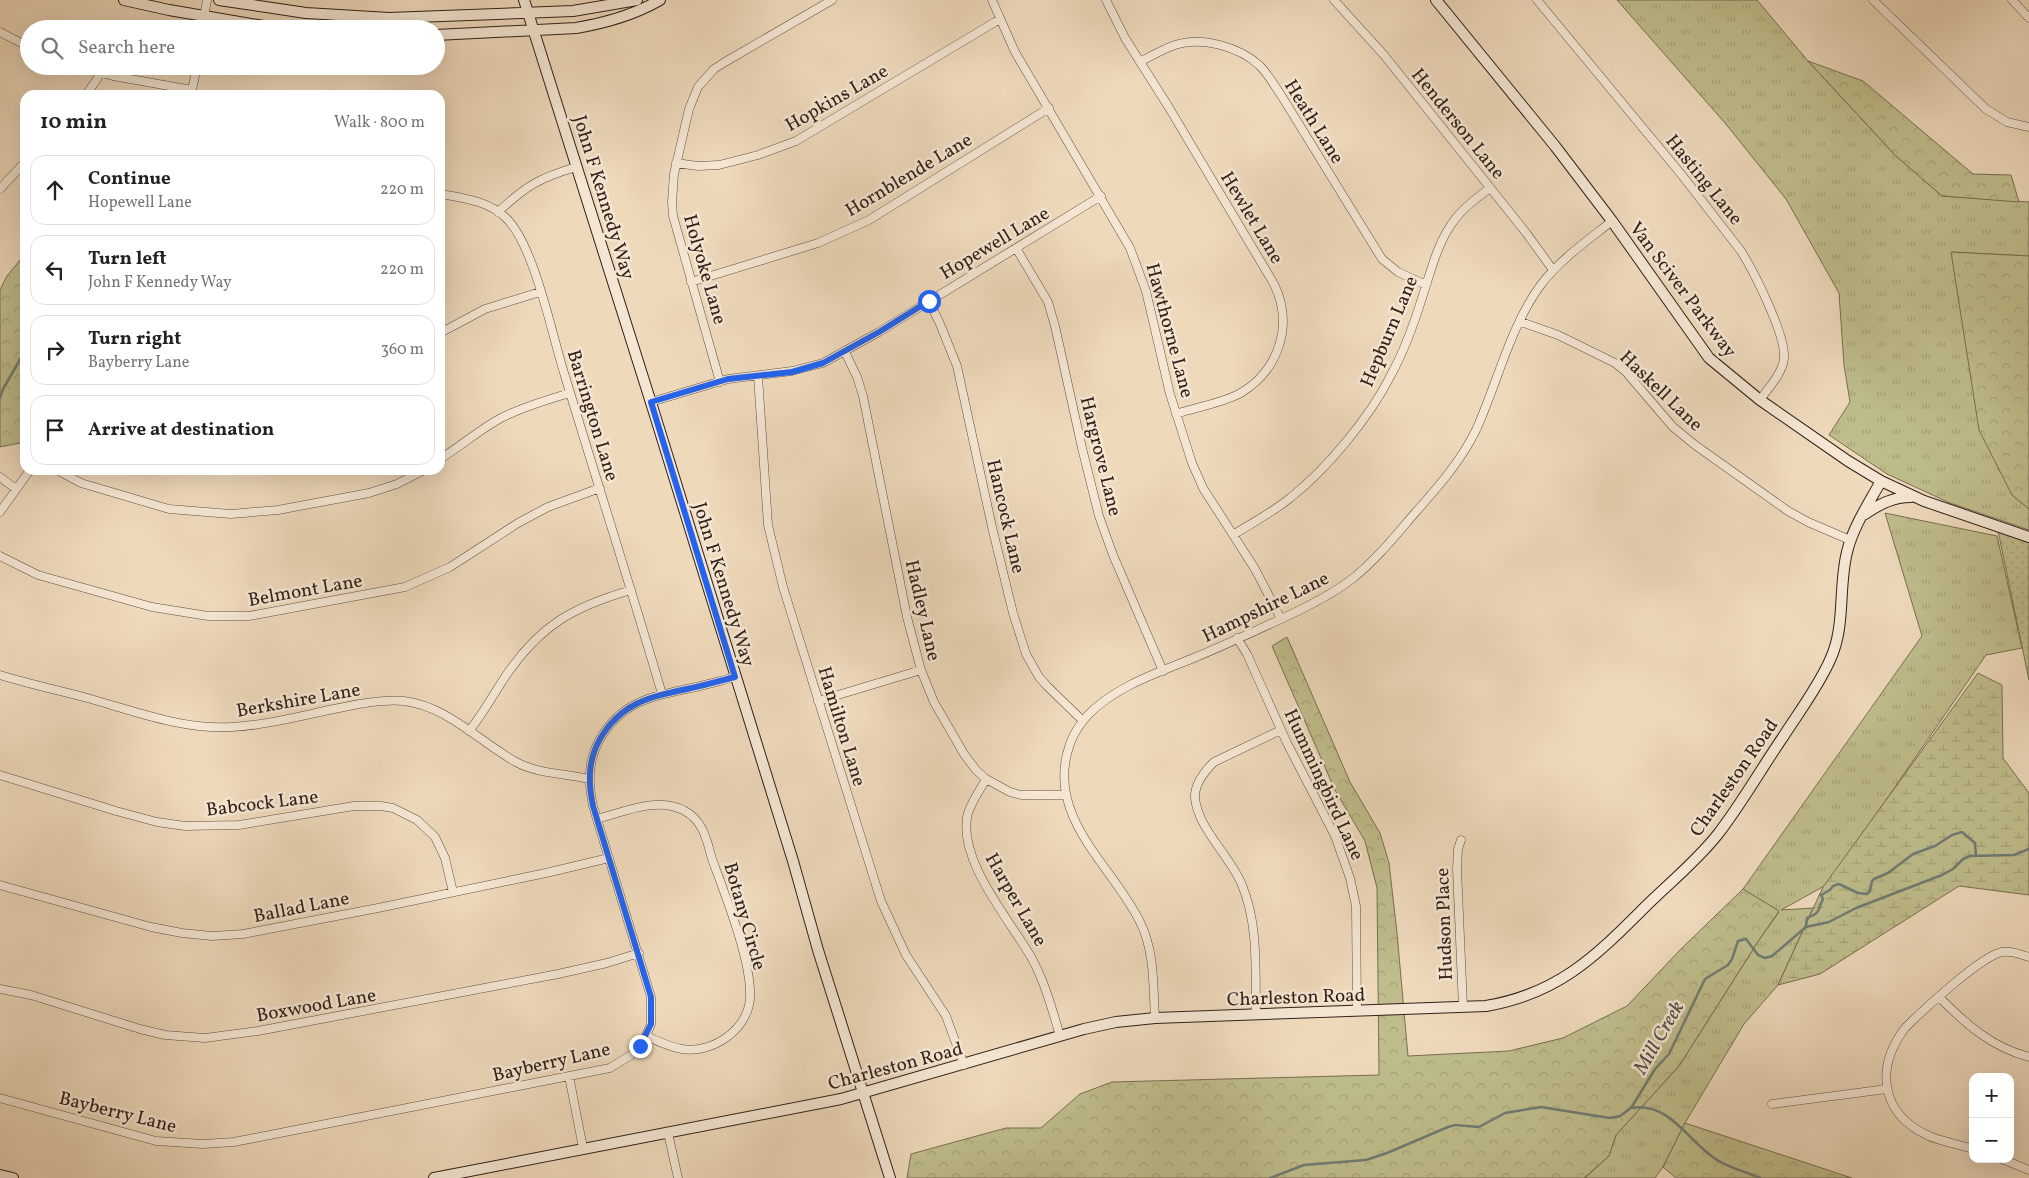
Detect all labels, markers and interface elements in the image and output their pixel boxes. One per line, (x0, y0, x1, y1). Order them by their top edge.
search box (20, 20, 445, 75)
icon: search (38, 34, 66, 62)
text: Search here (78, 35, 175, 61)
street label: Hopkins Lane (781, 59, 893, 139)
street label: Henderson Lane (1404, 63, 1510, 185)
street label: Heath Lane (1277, 75, 1349, 169)
text: 10 min (40, 108, 107, 137)
text: Walk · 800 m (334, 112, 425, 134)
street label: John F Kennedy Way (566, 112, 640, 283)
street label: Hornblende Lane (841, 128, 977, 224)
street label: Hasting Lane (1659, 129, 1748, 231)
text: Continue (88, 166, 171, 192)
street label: Hewlet Lane (1214, 167, 1289, 269)
icon: ahead (41, 176, 69, 204)
text: 220 m (380, 179, 424, 201)
text: Hopewell Lane (88, 192, 192, 214)
street label: Hopewell Lane (936, 201, 1055, 287)
street label: Holyoke Lane (676, 212, 732, 328)
street label: Van Sciver Parkway (1623, 217, 1742, 363)
text: Turn left (88, 246, 167, 272)
icon: left (41, 256, 69, 284)
text: 220 m (380, 259, 424, 281)
street label: Hawthorne Lane (1139, 260, 1200, 401)
text: John F Kennedy Way (88, 272, 232, 294)
street label: Hepburn Lane (1355, 272, 1425, 391)
route start (918, 290, 941, 313)
text: Turn right (88, 326, 181, 352)
icon: right (41, 336, 69, 364)
text: 360 m (381, 339, 424, 361)
street label: Haskell Lane (1613, 345, 1708, 438)
street label: Barrington Lane (560, 347, 624, 485)
text: Bayberry Lane (88, 352, 189, 374)
street label: Hargrove Lane (1073, 394, 1127, 519)
icon: arrive (41, 416, 69, 444)
text: Arrive at destination (88, 417, 274, 443)
street label: Hancock Lane (979, 457, 1031, 576)
street label: John F Kennedy Way (686, 499, 760, 670)
street label: Hadley Lane (898, 557, 946, 664)
street label: Hampshire Lane (1198, 566, 1334, 650)
street label: Belmont Lane (246, 568, 365, 614)
street label: Hamilton Lane (811, 663, 872, 790)
street label: Berkshire Lane (234, 677, 362, 725)
street label: Hummingbird Lane (1277, 705, 1370, 865)
street label: Charleston Road (1684, 714, 1785, 842)
street label: Babcock Lane (205, 784, 320, 824)
street label: Harper Lane (978, 849, 1052, 951)
street label: Botany Circle (716, 860, 772, 973)
street label: Hudson Place (1430, 867, 1460, 981)
street label: Ballad Lane (251, 886, 352, 930)
street label: Boxwood Lane (254, 983, 378, 1029)
street label: Charleston Road (1226, 983, 1366, 1013)
water label: Mill Creek (1627, 996, 1692, 1081)
route end (629, 1035, 652, 1058)
street label: Charleston Road (825, 1036, 966, 1097)
street label: Bayberry Lane (490, 1037, 613, 1089)
map controls (1969, 1073, 2014, 1163)
button: + (1969, 1073, 2014, 1118)
street label: Bayberry Lane (56, 1086, 179, 1140)
button: − (1969, 1118, 2014, 1163)

